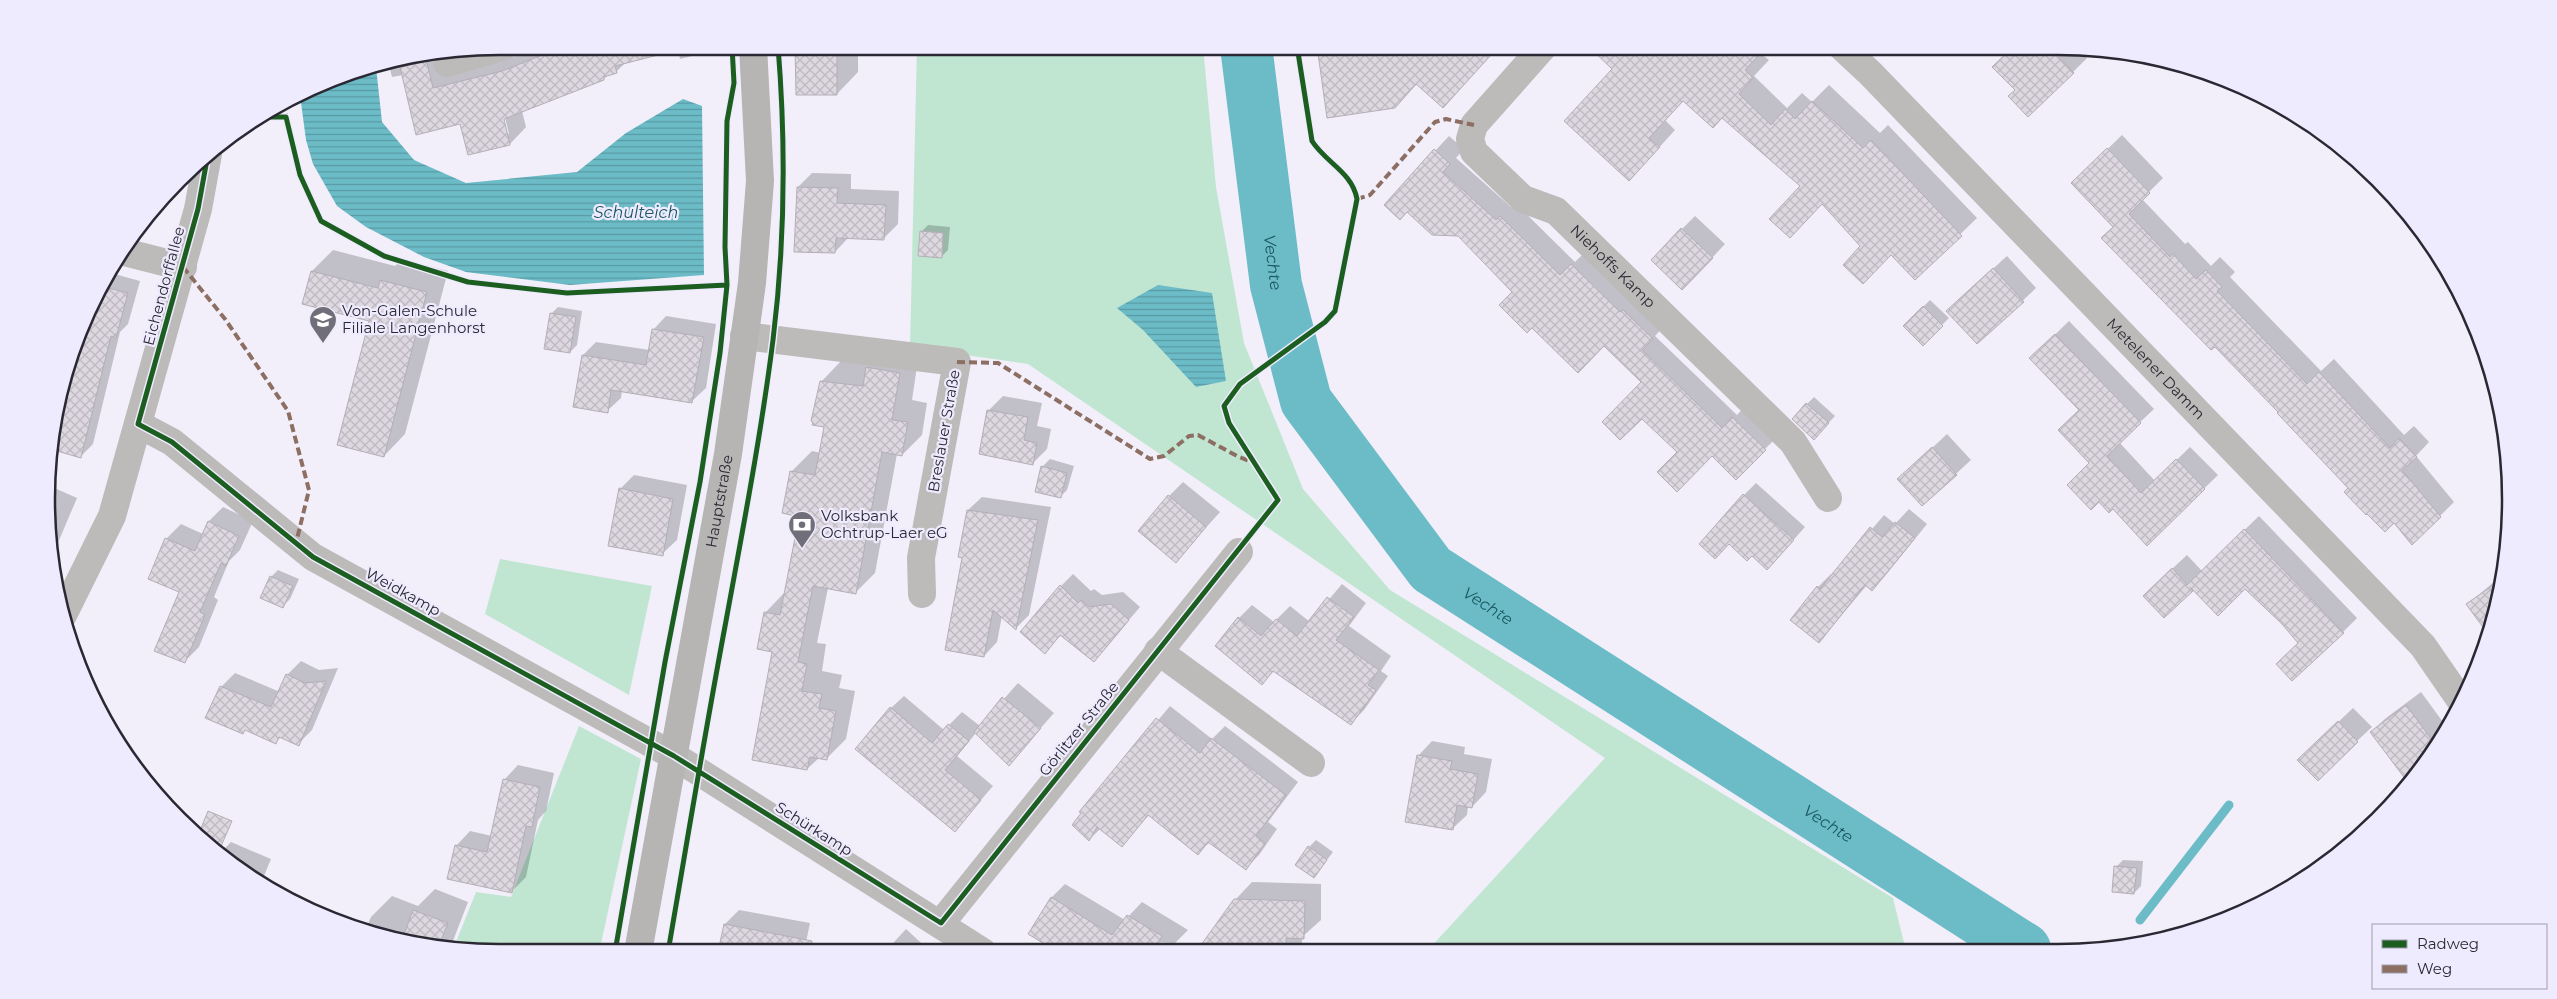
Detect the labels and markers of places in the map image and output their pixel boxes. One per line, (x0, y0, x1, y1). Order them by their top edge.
place label: Von-Galen-Schule Filiale Langenhorst (342, 301, 486, 337)
school or university icon: Von-Galen-Schule Filiale Langenhorst (308, 305, 338, 344)
place label: Volksbank Ochtrup-Laer eG (821, 506, 948, 542)
bank icon: Volksbank Ochtrup-Laer eG (787, 510, 817, 549)

